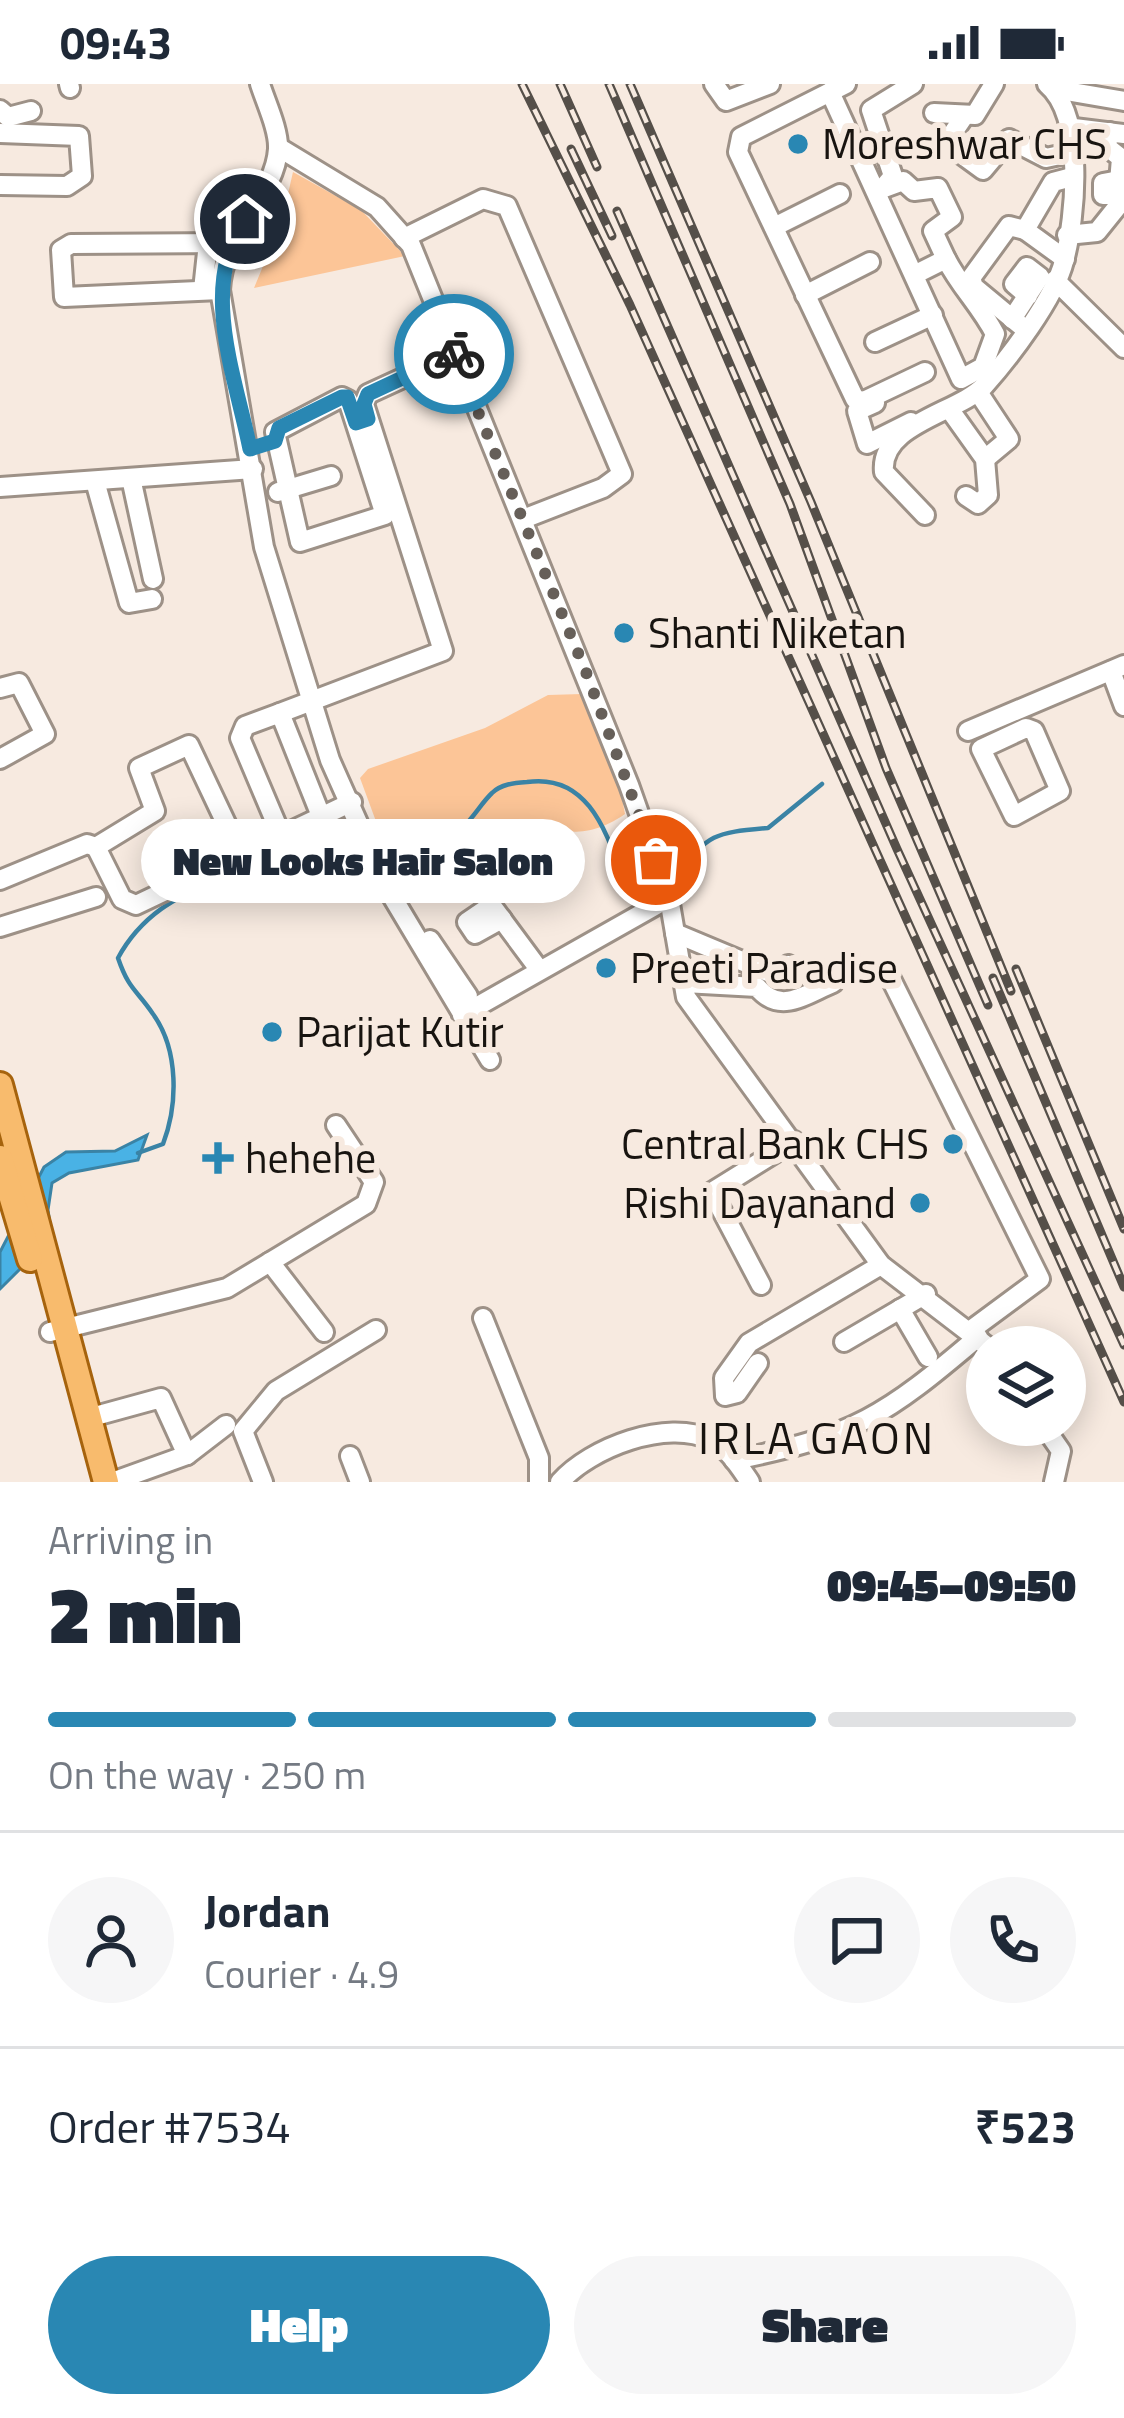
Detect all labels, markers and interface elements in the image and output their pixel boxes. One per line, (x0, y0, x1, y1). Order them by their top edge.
text: 09:43 (60, 8, 172, 76)
place label: Moreshwar CHS (822, 111, 1107, 175)
marker: Moreshwar CHS (785, 131, 811, 157)
pin (194, 168, 296, 270)
icon: home (212, 186, 278, 252)
courier (394, 294, 514, 414)
icon: bike (421, 321, 487, 387)
place label: Shanti Niketan (648, 600, 907, 664)
marker: Shanti Niketan (611, 620, 637, 646)
pin (605, 809, 707, 911)
callout: New Looks Hair Salon (140, 818, 584, 902)
icon: bag (623, 827, 689, 893)
text: New Looks Hair Salon (173, 831, 553, 890)
place label: Preeti Paradise (630, 935, 898, 999)
marker: Preeti Paradise (593, 955, 619, 981)
place label: Parijat Kutir (296, 999, 504, 1063)
marker: Parijat Kutir (259, 1019, 285, 1045)
place label: Central Bank CHS (621, 1111, 929, 1175)
place label: hehehe (245, 1125, 376, 1189)
marker: Central Bank CHS (940, 1131, 966, 1157)
marker: hehehe (202, 1142, 234, 1174)
place label: Rishi Dayanand (623, 1170, 896, 1234)
marker: Rishi Dayanand (907, 1190, 933, 1216)
map controls (966, 1326, 1086, 1446)
button: layers (966, 1326, 1086, 1446)
district label: IRLA GAON (698, 1403, 936, 1471)
text: Arriving in (48, 1510, 213, 1569)
text: 09:45–09:50 (827, 1550, 1076, 1618)
text: 2 min (48, 1555, 242, 1673)
text: On the way · 250 m (48, 1745, 366, 1804)
text: Jordan (204, 1876, 331, 1944)
button: person (48, 1877, 174, 2003)
button: chat (794, 1877, 920, 2003)
button: phone (950, 1877, 1076, 2003)
text: Courier · 4.9 (204, 1944, 399, 2003)
text: Order #7534 (48, 2092, 291, 2160)
text: ₹523 (975, 2092, 1076, 2160)
button: Help (48, 2256, 550, 2394)
button: Share (574, 2256, 1076, 2394)

